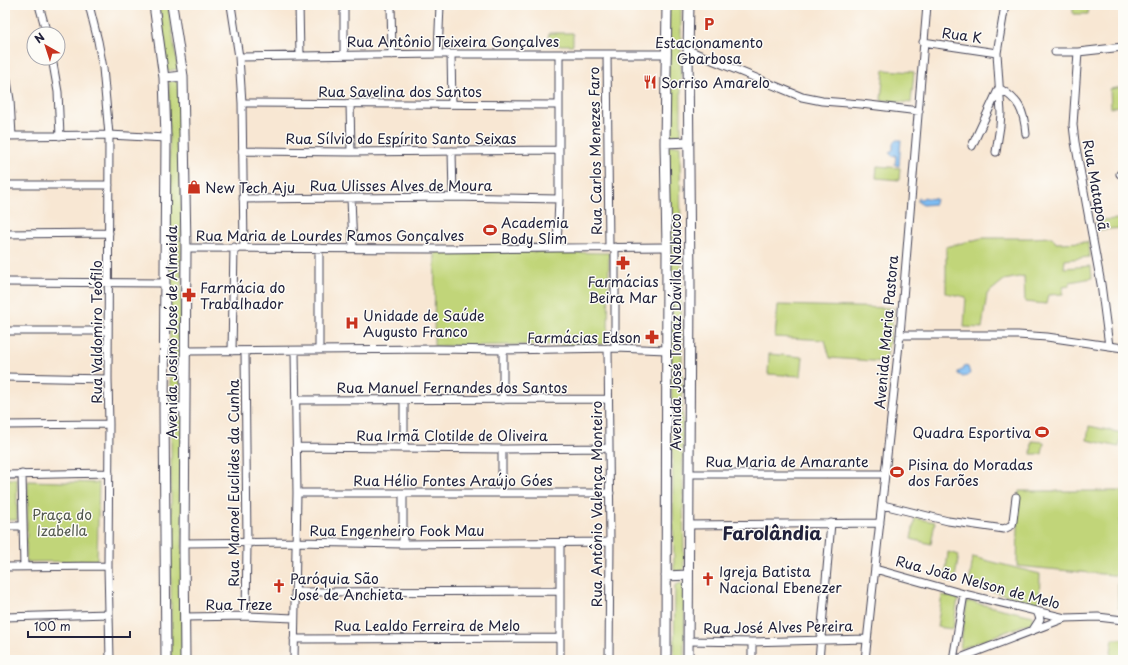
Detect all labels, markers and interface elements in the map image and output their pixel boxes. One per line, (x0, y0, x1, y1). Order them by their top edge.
parking icon: Estacionamento Gbarbosa (701, 16, 717, 32)
street label: Rua K (941, 22, 984, 48)
north arrow (26, 26, 66, 66)
text: N (31, 28, 48, 47)
street label: Rua Antônio Teixeira Gonçalves (347, 31, 559, 52)
place label: Estacionamento Gbarbosa (655, 32, 763, 69)
street label: Rua Carlos Menezes Faro (583, 67, 607, 235)
place label: Sorriso Amarelo (661, 72, 770, 93)
restaurant icon: Sorriso Amarelo (642, 74, 658, 90)
street label: Rua Savelina dos Santos (318, 81, 482, 102)
street label: Rua Sílvio do Espírito Santo Seixas (286, 128, 516, 149)
street label: Rua Matapoã (1078, 138, 1114, 232)
street label: Rua Ulisses Alves de Moura (310, 175, 493, 196)
place label: New Tech Aju (205, 177, 295, 198)
shop icon: New Tech Aju (186, 179, 202, 195)
place label: Academia Body Slim (501, 212, 569, 249)
street label: Avenida José Tomaz Dávila Nabuco (665, 213, 686, 451)
sports icon: Academia Body Slim (482, 222, 498, 238)
street label: Avenida Josino José de Almeida (161, 225, 182, 439)
street label: Rua Maria de Lourdes Ramos Gonçalves (196, 225, 464, 246)
street label: Avenida Maria Pastora (869, 254, 903, 410)
pharmacy icon: Farmácias Beira Mar (615, 255, 631, 271)
street label: Rua Valdomiro Teófilo (86, 260, 107, 404)
place label: Farmácias Beira Mar (587, 271, 659, 308)
place label: Farmácia do Trabalhador (200, 277, 286, 314)
pharmacy icon: Farmácia do Trabalhador (181, 287, 197, 303)
place label: Unidade de Saúde Augusto Franco (363, 305, 485, 342)
hospital icon: Unidade de Saúde Augusto Franco (344, 315, 360, 331)
place label: Farmácias Edson (527, 327, 641, 348)
pharmacy icon: Farmácias Edson (644, 329, 660, 345)
street label: Rua Manuel Fernandes dos Santos (337, 377, 567, 398)
street label: Rua Manoel Euclides da Cunha (223, 379, 244, 587)
street label: Rua Antônio Valença Monteiro (586, 401, 607, 607)
place label: Quadra Esportiva (912, 422, 1031, 443)
sports icon: Quadra Esportiva (1034, 424, 1050, 440)
street label: Rua Irmã Clotilde de Oliveira (356, 425, 548, 446)
street label: Rua Maria de Amarante (705, 451, 869, 472)
place label: Pisina do Moradas dos Farões (908, 454, 1033, 491)
sports icon: Pisina do Moradas dos Farões (889, 464, 905, 480)
street label: Rua Hélio Fontes Araújo Góes (353, 470, 553, 491)
park label: Praça do Izabella (32, 504, 92, 541)
district label: Farolândia (722, 519, 822, 546)
street label: Rua Engenheiro Fook Mau (310, 520, 484, 541)
street label: Rua João Nelson de Melo (893, 550, 1063, 614)
place label: Igreja Batista Nacional Ebenezer (719, 561, 842, 598)
place label: Paróquia São José de Anchieta (290, 568, 403, 605)
church icon: Igreja Batista Nacional Ebenezer (700, 571, 716, 587)
church icon: Paróquia São José de Anchieta (271, 578, 287, 594)
street label: Rua Treze (206, 594, 273, 615)
scale bar (28, 613, 130, 639)
street label: Rua Lealdo Ferreira de Melo (334, 615, 520, 636)
street label: Rua José Alves Pereira (703, 615, 853, 639)
text: 100 m (34, 617, 71, 635)

